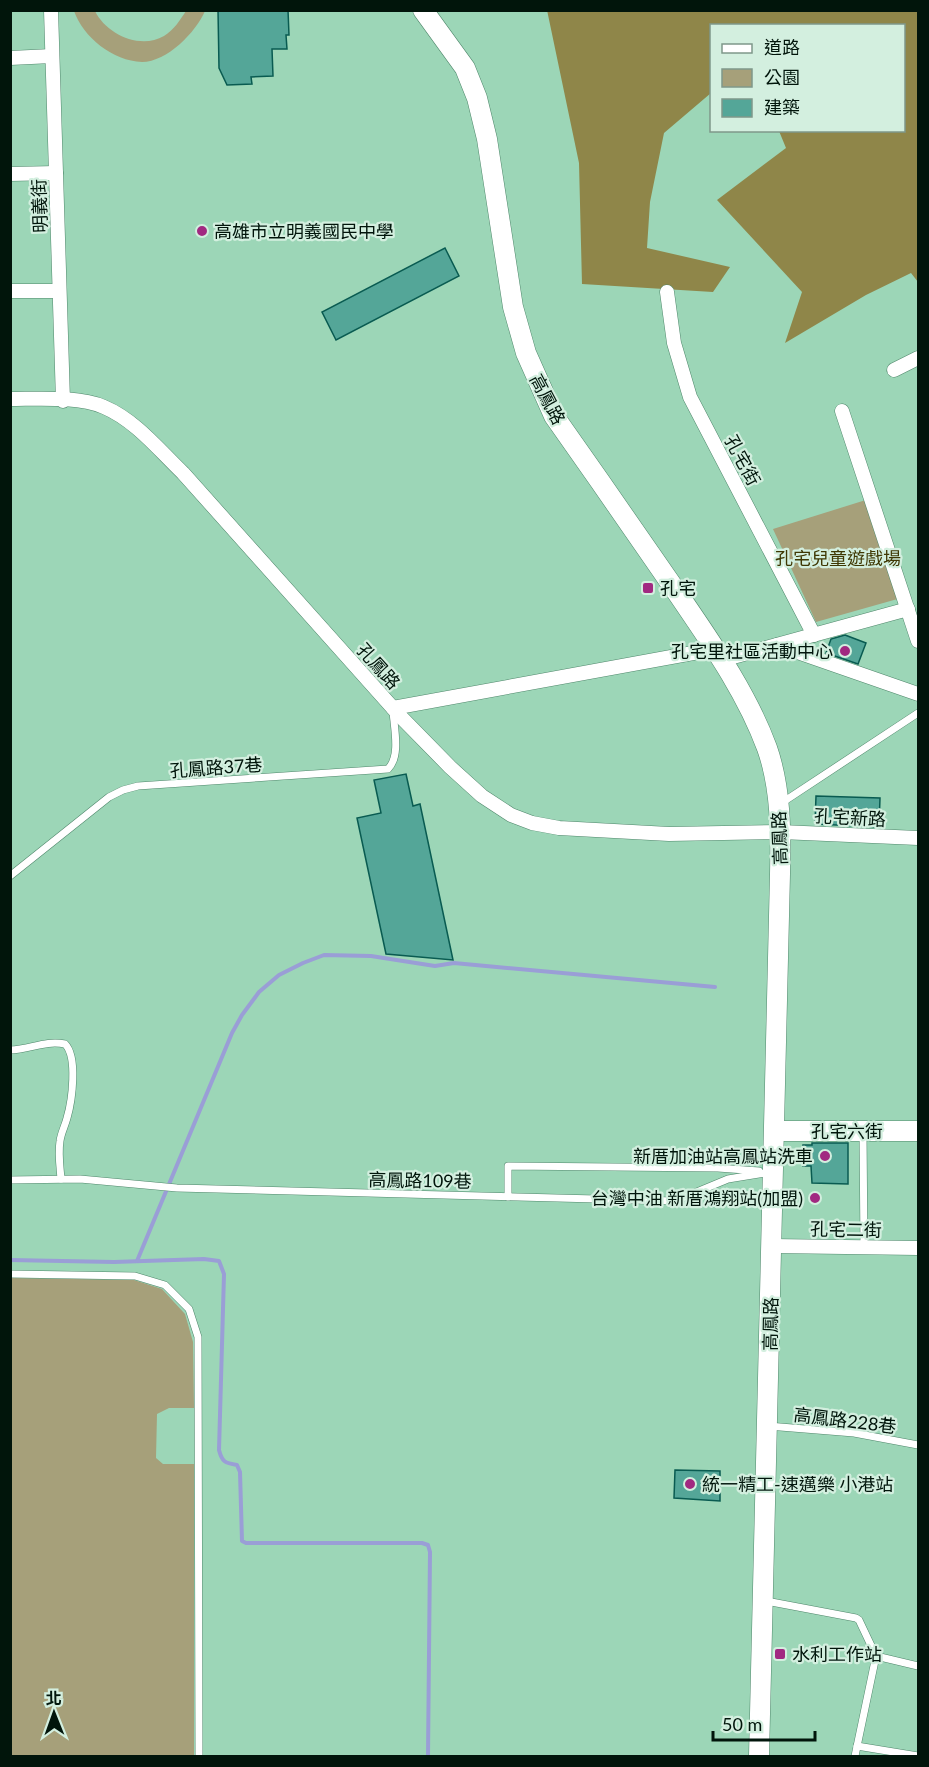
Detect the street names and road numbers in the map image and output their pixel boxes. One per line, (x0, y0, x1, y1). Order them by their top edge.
street label: 明義街 (27, 179, 51, 233)
street label: 高鳳路 (526, 370, 570, 428)
street label: 孔宅街 (721, 431, 765, 489)
street label: 孔鳳路 (353, 639, 405, 693)
street label: 孔鳳路37巷 (169, 753, 263, 781)
street label: 孔宅新路 (813, 804, 887, 830)
street label: 高鳳路 (767, 811, 791, 865)
street label: 孔宅六街 (811, 1120, 883, 1142)
street label: 高鳳路109巷 (368, 1168, 472, 1192)
street label: 孔宅二街 (810, 1217, 882, 1241)
street label: 高鳳路 (759, 1297, 781, 1351)
street label: 高鳳路228巷 (792, 1403, 898, 1437)

